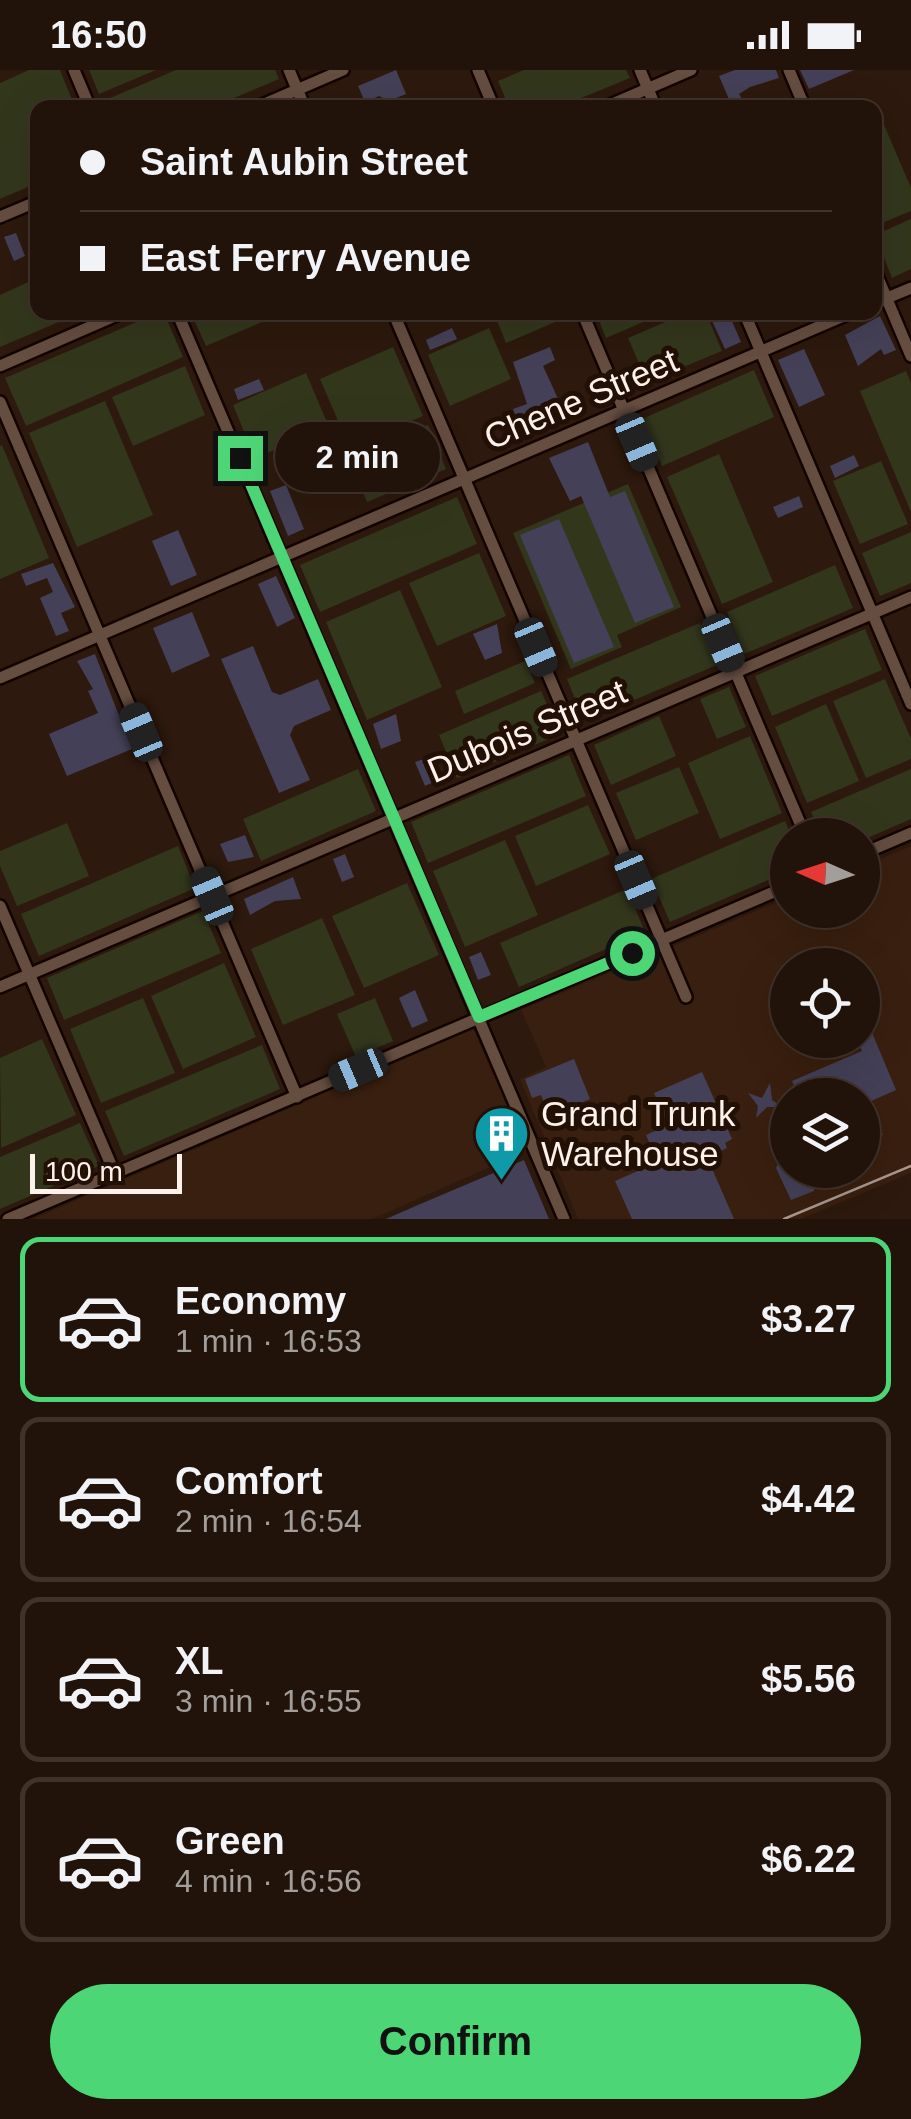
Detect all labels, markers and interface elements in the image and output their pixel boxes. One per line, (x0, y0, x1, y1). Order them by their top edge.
text: 16:50 (50, 14, 147, 56)
text: Saint Aubin Street (140, 141, 468, 183)
text: East Ferry Avenue (140, 237, 471, 279)
street label: Chene Street (478, 340, 684, 457)
car (611, 409, 663, 475)
callout: 2 min (275, 423, 440, 493)
route end (218, 436, 263, 481)
text: 2 min (316, 439, 399, 475)
car (697, 610, 749, 676)
car (510, 614, 562, 680)
street label: Dubois Street (422, 671, 632, 790)
car (115, 699, 167, 765)
north arrow (770, 818, 880, 928)
map controls (770, 818, 880, 1188)
car (610, 847, 662, 913)
car (186, 863, 238, 929)
route start (610, 931, 655, 976)
button: locate (770, 948, 880, 1058)
car (325, 1044, 391, 1096)
button: layers (770, 1078, 880, 1188)
place label: Grand Trunk Warehouse (541, 1094, 736, 1173)
building icon: Grand Trunk Warehouse (472, 1104, 532, 1183)
scale bar (30, 1149, 182, 1194)
text: 100 m (45, 1156, 123, 1187)
icon: car (55, 1275, 145, 1365)
text: Economy (175, 1280, 346, 1322)
text: $3.27 (761, 1298, 856, 1340)
text: 1 min · 16:53 (175, 1323, 362, 1359)
icon: car (55, 1455, 145, 1545)
text: Comfort (175, 1460, 323, 1502)
text: $4.42 (761, 1478, 856, 1520)
text: 2 min · 16:54 (175, 1503, 362, 1539)
icon: car (55, 1635, 145, 1725)
text: XL (175, 1640, 224, 1682)
text: $5.56 (761, 1658, 856, 1700)
text: 3 min · 16:55 (175, 1683, 362, 1719)
icon: car (55, 1815, 145, 1905)
text: Green (175, 1820, 285, 1862)
text: $6.22 (761, 1838, 856, 1880)
text: 4 min · 16:56 (175, 1863, 362, 1899)
button: Confirm (50, 1984, 861, 2099)

